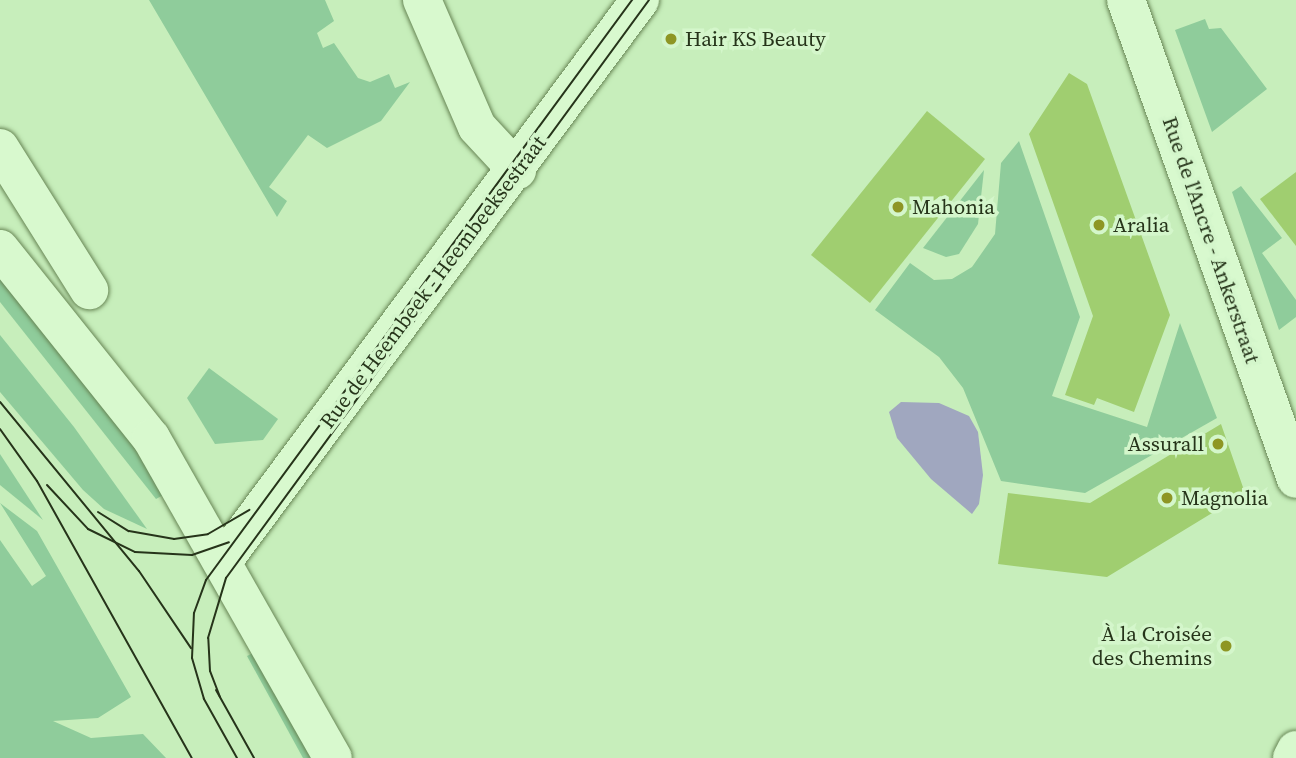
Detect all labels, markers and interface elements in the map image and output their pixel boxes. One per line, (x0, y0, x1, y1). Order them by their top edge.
place label: Hair KS Beauty (685, 26, 826, 52)
marker: Hair KS Beauty (663, 31, 679, 47)
street label: Rue de l'Ancre - Ankerstraat (1157, 113, 1265, 367)
street label: Rue de Heembeek - Heembeeksestraat (315, 131, 551, 433)
place label: Mahonia (912, 194, 995, 220)
marker: Mahonia (890, 199, 906, 215)
place label: Aralia (1113, 212, 1169, 238)
marker: Aralia (1091, 217, 1107, 233)
place label: Assurall (1128, 431, 1204, 457)
marker: Assurall (1210, 436, 1226, 452)
place label: Magnolia (1181, 485, 1268, 511)
marker: Magnolia (1159, 490, 1175, 506)
place label: À la Croisée des Chemins (1092, 621, 1212, 671)
marker: À la Croisée des Chemins (1218, 638, 1234, 654)

